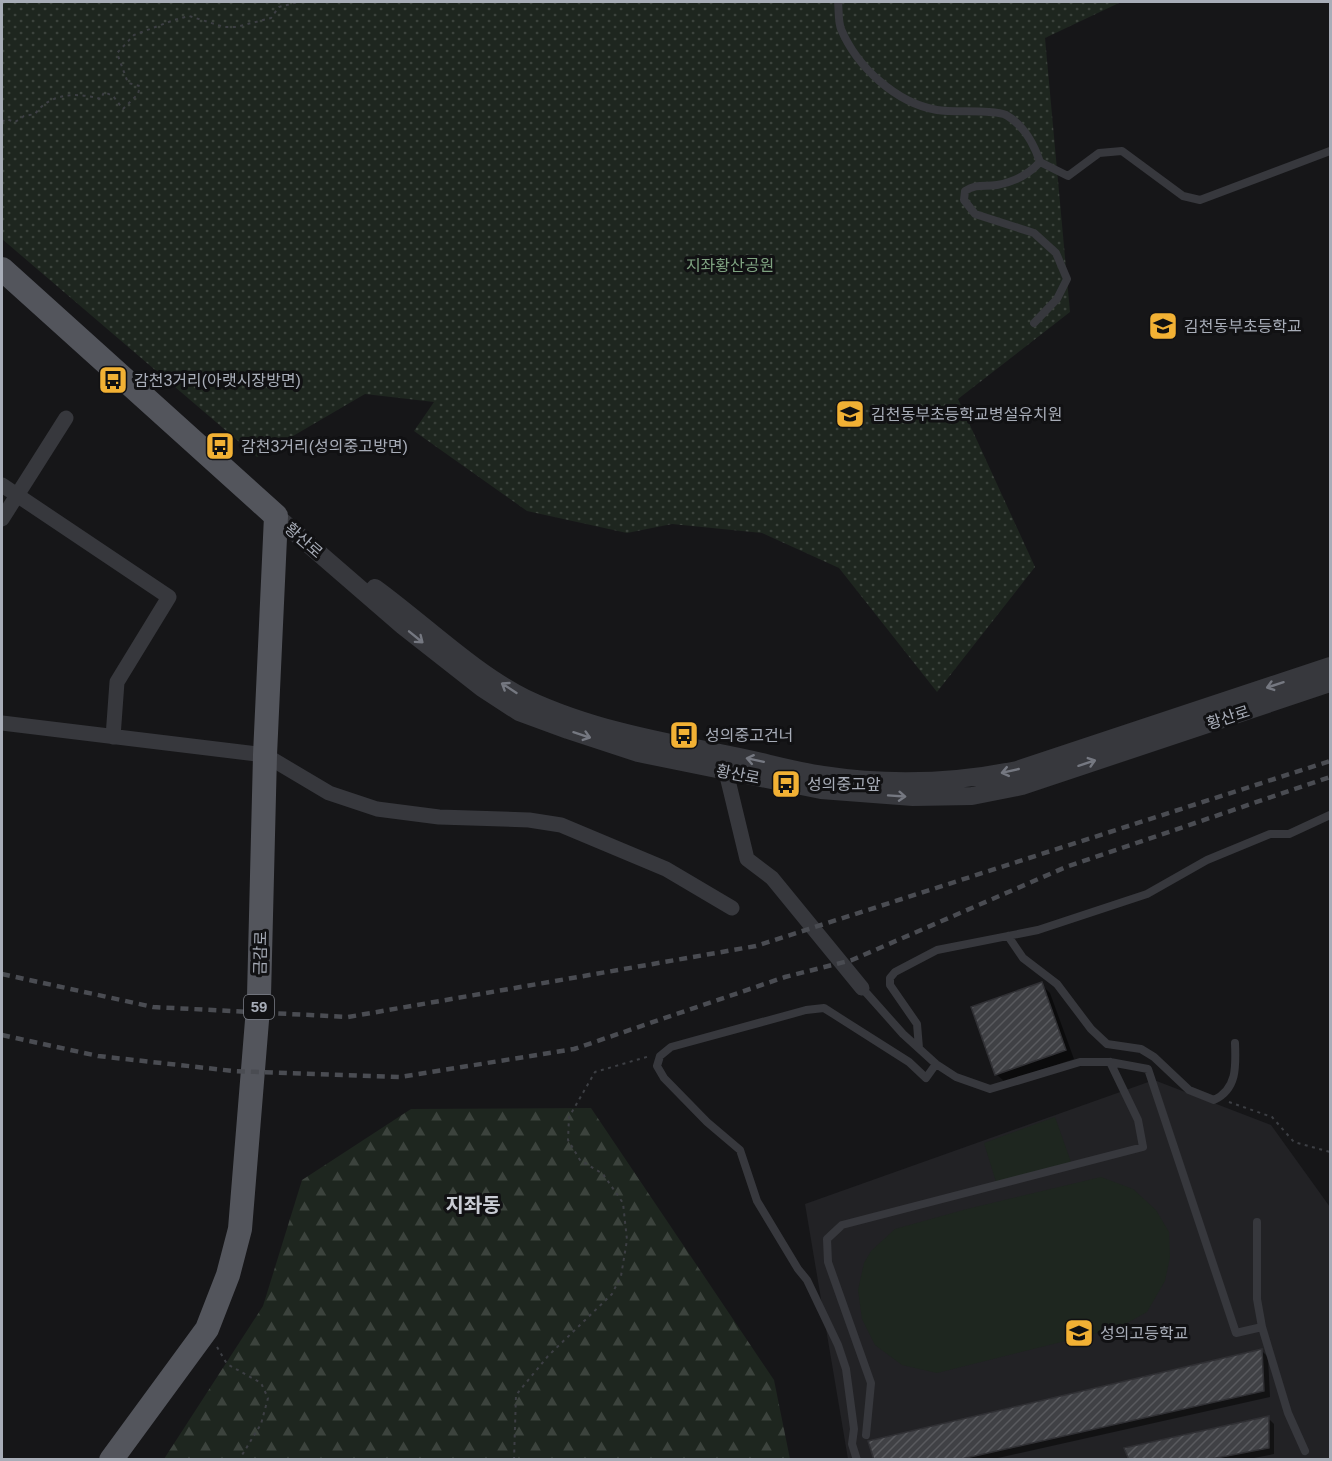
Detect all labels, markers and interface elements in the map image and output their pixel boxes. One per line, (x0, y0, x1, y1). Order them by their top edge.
park label: 지좌황산공원 (686, 257, 774, 274)
school or university icon: 김천동부초등학교 (1147, 310, 1179, 342)
place label: 김천동부초등학교 (1184, 318, 1302, 335)
bus stop icon: 감천3거리(아랫시장방면) (97, 364, 129, 396)
place label: 감천3거리(아랫시장방면) (134, 372, 301, 389)
school or university icon: 김천동부초등학교병설유치원 (834, 398, 866, 430)
place label: 김천동부초등학교병설유치원 (871, 406, 1062, 423)
bus stop icon: 감천3거리(성의중고방면) (204, 430, 236, 462)
place label: 감천3거리(성의중고방면) (241, 438, 408, 455)
street label: 황산로 (281, 519, 326, 561)
one-way arrow (408, 630, 424, 643)
one-way arrow (1266, 680, 1285, 691)
one-way arrow (500, 681, 517, 694)
street label: 황산로 (1205, 702, 1252, 732)
bus stop icon: 성의중고건너 (668, 719, 700, 751)
place label: 성의중고건너 (705, 727, 793, 744)
one-way arrow (573, 730, 592, 741)
one-way arrow (745, 754, 765, 765)
one-way arrow (1077, 757, 1096, 768)
street label: 황산로 (715, 762, 761, 787)
one-way arrow (1001, 766, 1020, 778)
bus stop icon: 성의중고앞 (770, 768, 802, 800)
place label: 성의중고앞 (807, 776, 881, 793)
one-way arrow (886, 791, 906, 802)
street label: 금감로 (252, 931, 269, 975)
road number: 59 (244, 995, 274, 1019)
district label: 지좌동 (445, 1194, 501, 1216)
school or university icon: 성의고등학교 (1063, 1317, 1095, 1349)
place label: 성의고등학교 (1100, 1325, 1188, 1342)

